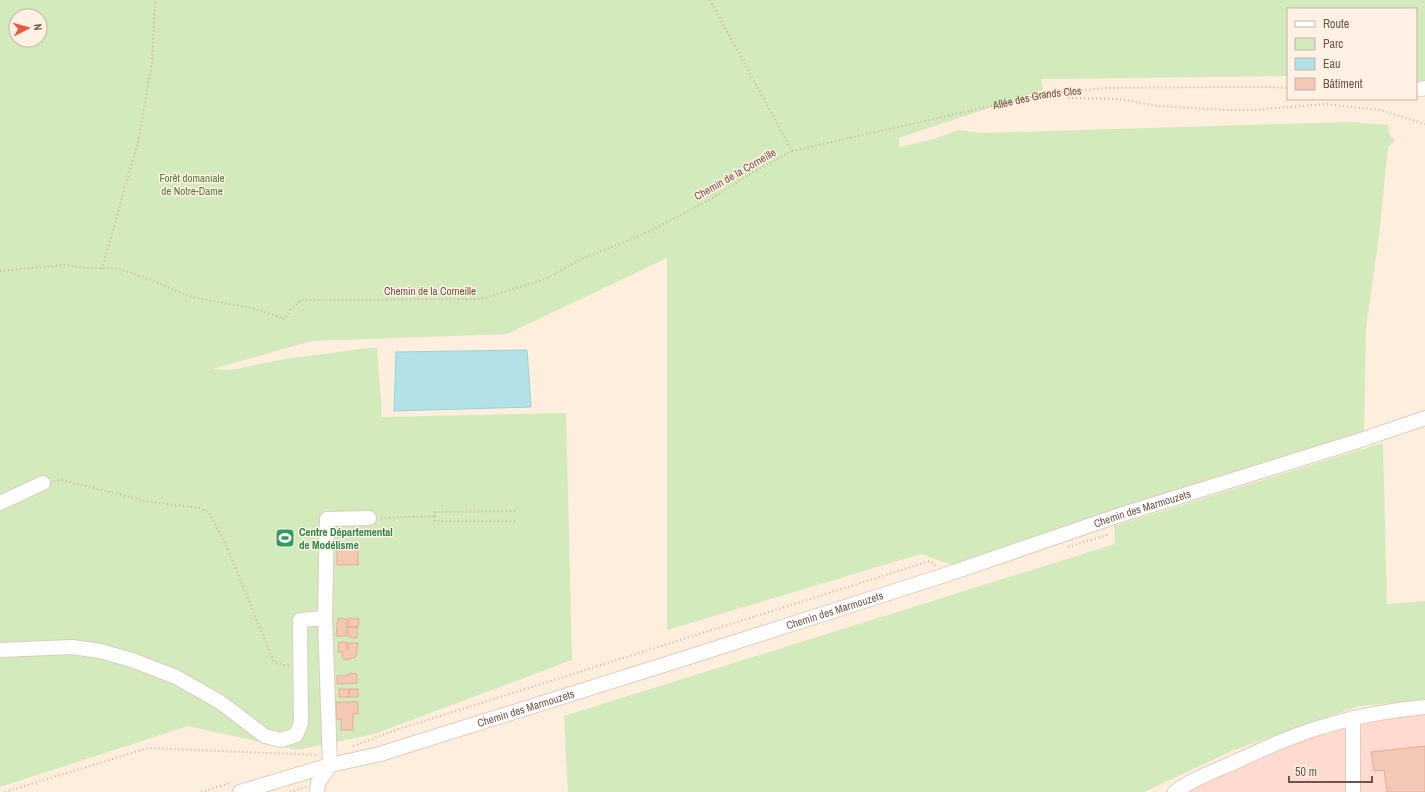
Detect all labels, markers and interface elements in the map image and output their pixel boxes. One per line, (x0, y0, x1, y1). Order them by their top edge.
north arrow (8, 8, 48, 48)
legend (1287, 8, 1417, 100)
text: Route (1323, 16, 1349, 32)
text: N (31, 23, 45, 31)
text: Parc (1323, 36, 1343, 52)
text: Eau (1323, 56, 1341, 72)
text: Bâtiment (1323, 76, 1363, 92)
street label: Allée des Grands Clos (990, 83, 1083, 113)
street label: Chemin de la Corneille (692, 145, 778, 203)
park label: Forêt domaniale de Notre-Dame (159, 171, 225, 198)
street label: Chemin de la Corneille (384, 284, 476, 298)
street label: Chemin des Marmouzets (1092, 486, 1193, 530)
place label: Centre Départemental de Modélisme (299, 525, 393, 552)
sports icon: Centre Départemental de Modélisme (274, 527, 296, 549)
street label: Chemin des Marmouzets (784, 588, 885, 632)
street label: Chemin des Marmouzets (476, 686, 577, 730)
scale bar (1289, 758, 1372, 784)
text: 50 m (1295, 764, 1317, 780)

